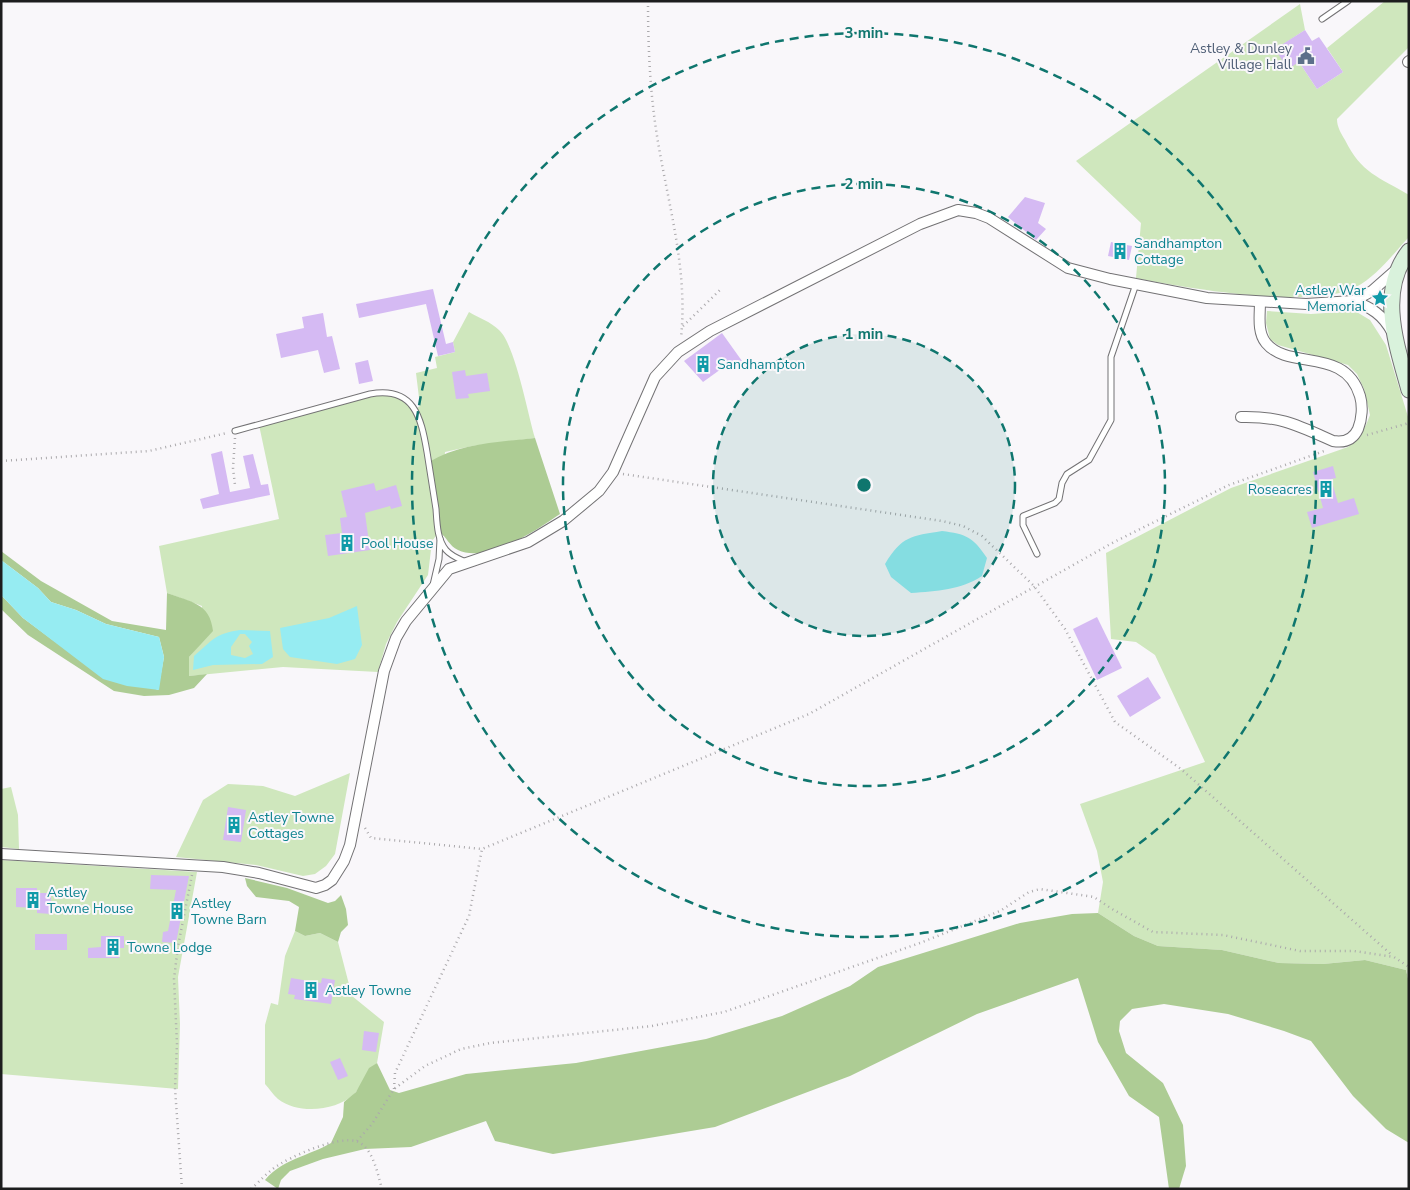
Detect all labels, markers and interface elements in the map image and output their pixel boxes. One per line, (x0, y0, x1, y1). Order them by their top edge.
text: 3 min (845, 23, 883, 43)
place label: Astley & Dunley Village Hall (1190, 39, 1293, 74)
public building icon: Astley & Dunley Village Hall (1296, 46, 1316, 66)
text: 2 min (845, 174, 883, 194)
place label: Sandhampton Cottage (1134, 234, 1222, 269)
building icon: Sandhampton Cottage (1110, 241, 1130, 261)
place label: Astley War Memorial (1295, 281, 1367, 316)
place icon: Astley War Memorial (1370, 288, 1390, 308)
text: 1 min (845, 324, 883, 344)
building icon: Sandhampton (693, 354, 713, 374)
place label: Sandhampton (717, 355, 805, 374)
centre of rings (855, 476, 873, 494)
building icon: Roseacres (1316, 479, 1336, 499)
place label: Roseacres (1248, 480, 1312, 499)
building icon: Pool House (337, 533, 357, 553)
place label: Pool House (361, 534, 433, 553)
place label: Astley Towne Cottages (248, 808, 334, 843)
building icon: Astley Towne Cottages (224, 815, 244, 835)
place label: Astley Towne House (47, 883, 133, 918)
building icon: Astley Towne House (23, 890, 43, 910)
place label: Astley Towne Barn (191, 894, 267, 929)
building icon: Astley Towne Barn (167, 901, 187, 921)
building icon: Towne Lodge (103, 937, 123, 957)
place label: Towne Lodge (127, 938, 212, 957)
building icon: Astley Towne (301, 980, 321, 1000)
place label: Astley Towne (325, 981, 411, 1000)

